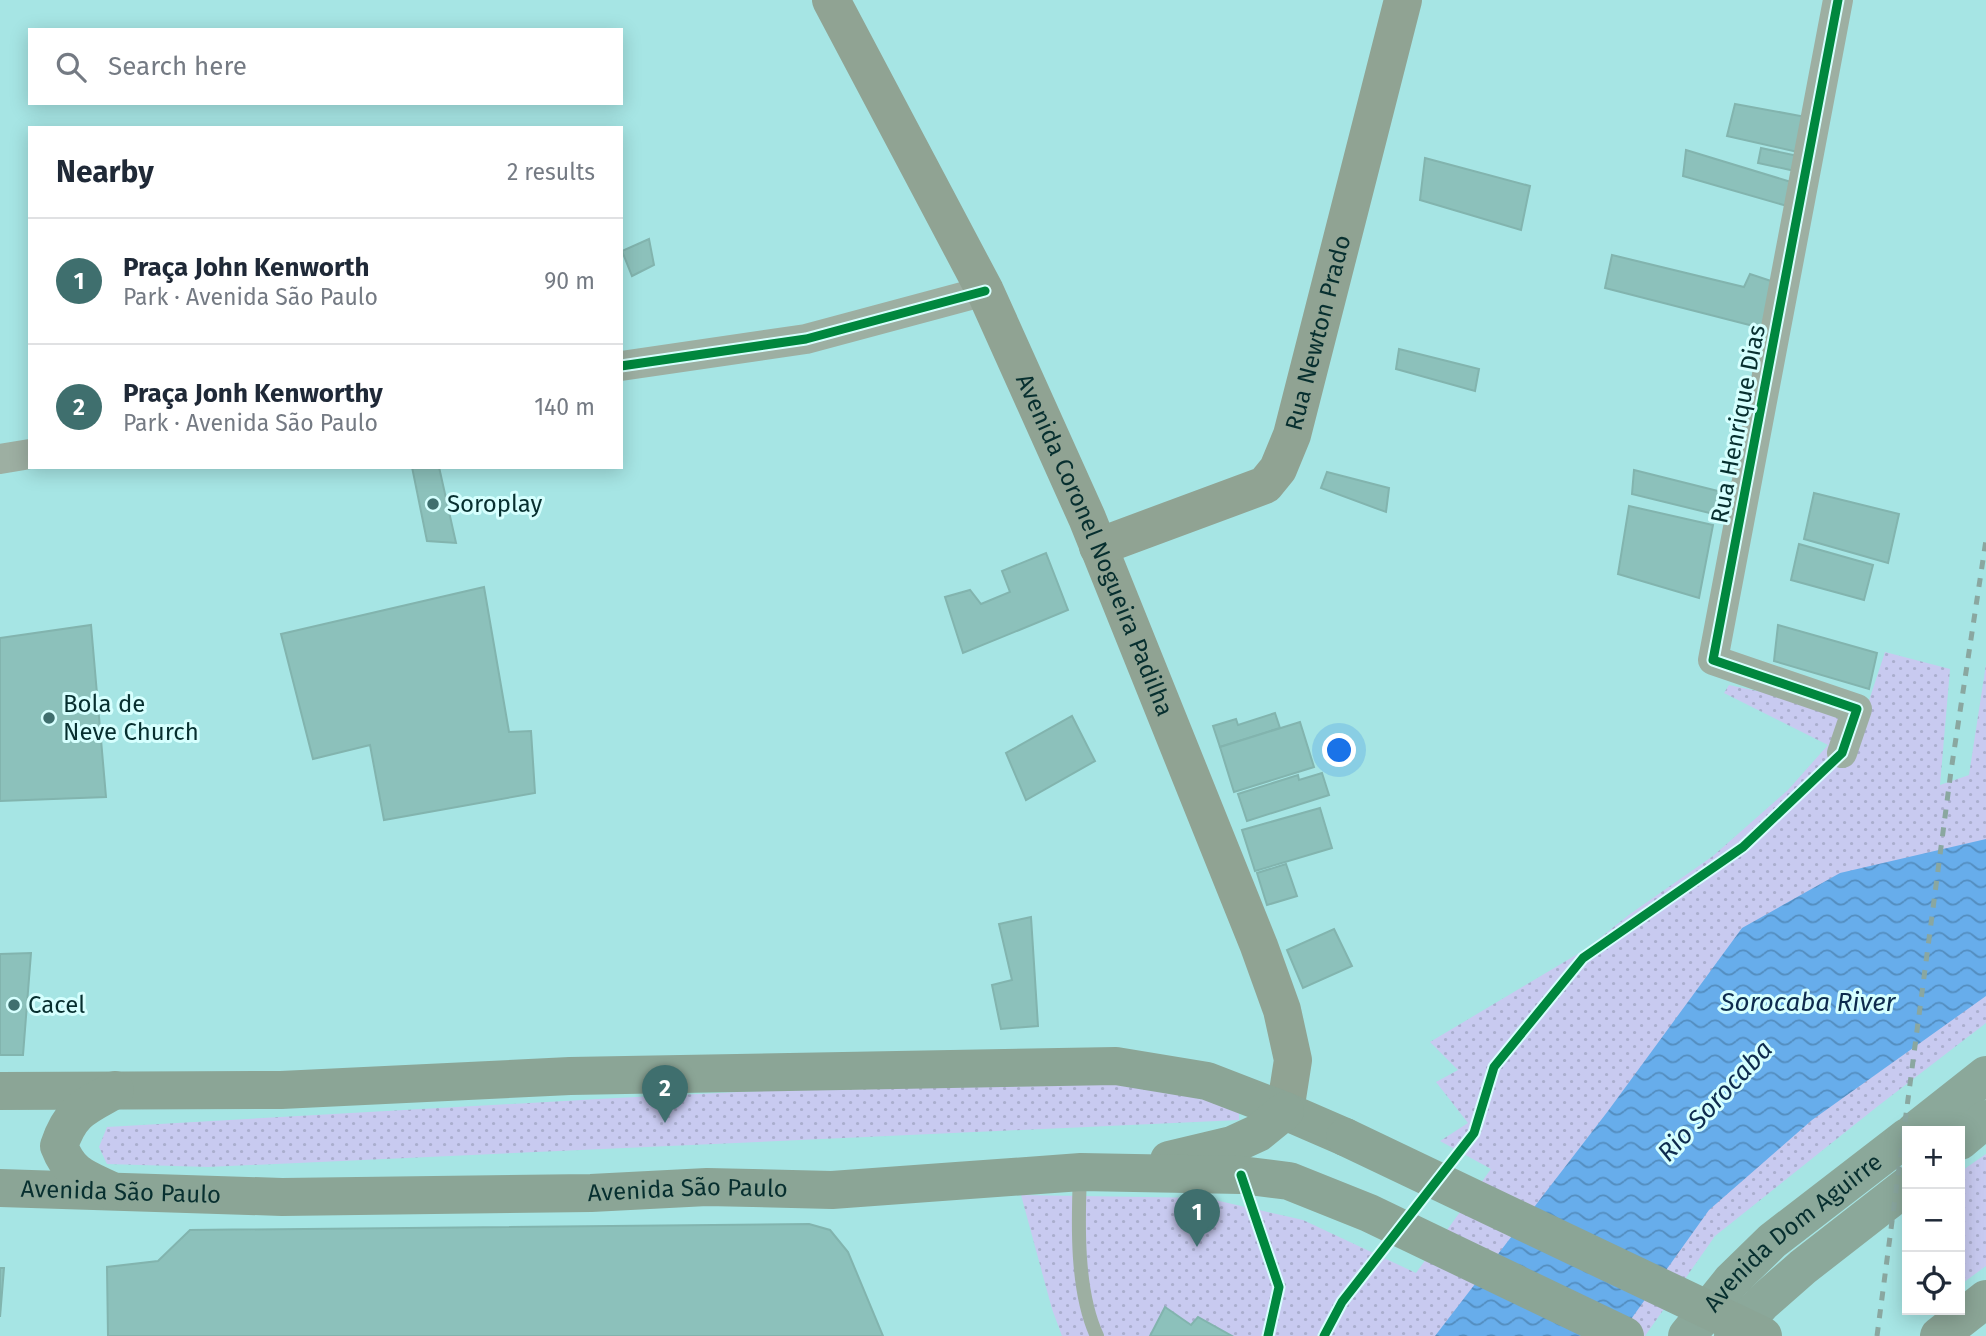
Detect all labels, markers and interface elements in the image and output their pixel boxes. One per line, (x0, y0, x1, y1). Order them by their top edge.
search box (28, 28, 623, 105)
icon: search (52, 48, 90, 86)
text: Search here (108, 51, 247, 82)
text: Nearby (56, 154, 154, 190)
text: 2 results (507, 158, 595, 186)
street label: Rua Newton Prado (1280, 232, 1356, 434)
text: Praça John Kenworth (123, 252, 370, 283)
text: 1 (74, 267, 84, 295)
text: 90 m (544, 267, 595, 295)
text: Park · Avenida São Paulo (123, 283, 378, 311)
street label: Rua Henrique Dias (1705, 322, 1771, 526)
street label: Avenida Coronel Nogueira Padilha (1010, 369, 1179, 720)
text: Praça Jonh Kenworthy (123, 378, 383, 409)
text: 2 (73, 393, 85, 421)
text: 140 m (534, 393, 595, 421)
text: Park · Avenida São Paulo (123, 409, 378, 437)
place label: Soroplay (447, 490, 543, 518)
marker: Soroplay (425, 496, 441, 512)
place label: Bola de Neve Church (63, 690, 199, 746)
marker: Bola de Neve Church (41, 710, 57, 726)
your location (1322, 733, 1356, 767)
water label: Sorocaba River (1719, 987, 1897, 1018)
place label: Cacel (28, 991, 85, 1019)
marker: Cacel (6, 997, 22, 1013)
water label: Rio Sorocaba (1651, 1034, 1779, 1168)
pin: 2 (642, 1065, 688, 1123)
map controls (1902, 1126, 1965, 1315)
button: + (1902, 1126, 1965, 1189)
street label: Avenida Dom Aguirre (1698, 1148, 1887, 1317)
street label: Avenida São Paulo (587, 1173, 788, 1207)
street label: Avenida São Paulo (20, 1175, 222, 1209)
pin: 1 (1174, 1189, 1220, 1247)
button: − (1902, 1189, 1965, 1252)
button: locate (1902, 1252, 1965, 1315)

